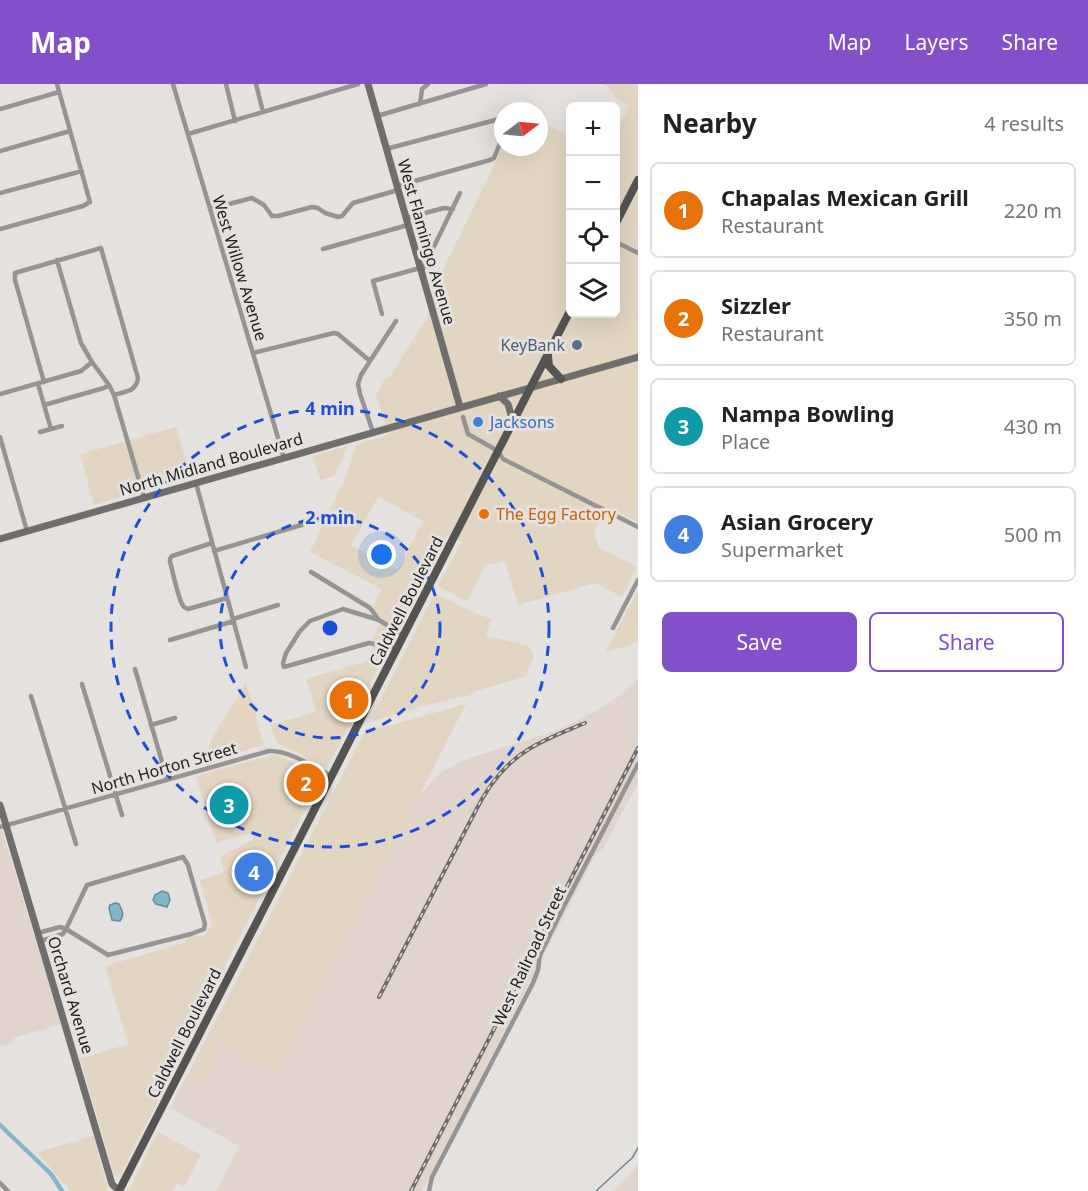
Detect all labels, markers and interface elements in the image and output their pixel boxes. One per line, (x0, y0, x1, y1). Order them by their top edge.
text: Map (30, 23, 91, 61)
text: Map (828, 28, 872, 56)
text: Layers (905, 28, 969, 56)
text: Share (1002, 28, 1058, 56)
north arrow (494, 102, 548, 156)
map controls (566, 102, 620, 318)
button: + (566, 102, 620, 156)
text: Nearby (662, 105, 757, 141)
text: 4 results (984, 110, 1064, 137)
button: − (566, 156, 620, 210)
street label: West Flamingo Avenue (393, 157, 461, 327)
text: Chapalas Mexican Grill (721, 182, 969, 212)
street label: West Willow Avenue (207, 193, 273, 343)
text: 1 (678, 197, 689, 224)
text: 220 m (1004, 197, 1062, 224)
button: locate (566, 210, 620, 264)
text: Restaurant (721, 212, 824, 239)
button: layers (566, 264, 620, 318)
text: Sizzler (721, 290, 791, 320)
text: 2 (678, 305, 689, 332)
text: 350 m (1004, 305, 1062, 332)
text: Restaurant (721, 320, 824, 347)
place label: KeyBank (500, 334, 565, 356)
marker: KeyBank (570, 338, 584, 352)
text: 4 min (305, 396, 355, 420)
text: Nampa Bowling (721, 398, 894, 428)
place label: Jacksons (488, 411, 554, 433)
text: 3 (678, 413, 689, 440)
text: 430 m (1004, 413, 1062, 440)
marker: Jacksons (471, 415, 485, 429)
street label: North Midland Boulevard (117, 427, 305, 501)
text: Place (721, 428, 770, 455)
place label: The Egg Factory (496, 503, 617, 525)
text: 2 min (305, 505, 355, 529)
text: Asian Grocery (721, 506, 873, 536)
marker: The Egg Factory (477, 507, 491, 521)
text: 4 (678, 521, 689, 548)
text: 500 m (1004, 521, 1062, 548)
street label: Caldwell Boulevard (364, 532, 448, 670)
text: Supermarket (721, 536, 844, 563)
your location (367, 540, 396, 569)
button: Save (662, 612, 857, 672)
button: Share (869, 612, 1064, 672)
centre of rings (320, 618, 340, 638)
pin: 1 (330, 678, 368, 722)
street label: North Horton Street (89, 737, 240, 799)
pin: 2 (286, 760, 326, 806)
pin: 3 (210, 782, 248, 828)
pin: 4 (234, 850, 274, 894)
street label: West Railroad Street (487, 882, 571, 1030)
street label: Orchard Avenue (43, 934, 99, 1056)
street label: Caldwell Boulevard (142, 964, 226, 1102)

